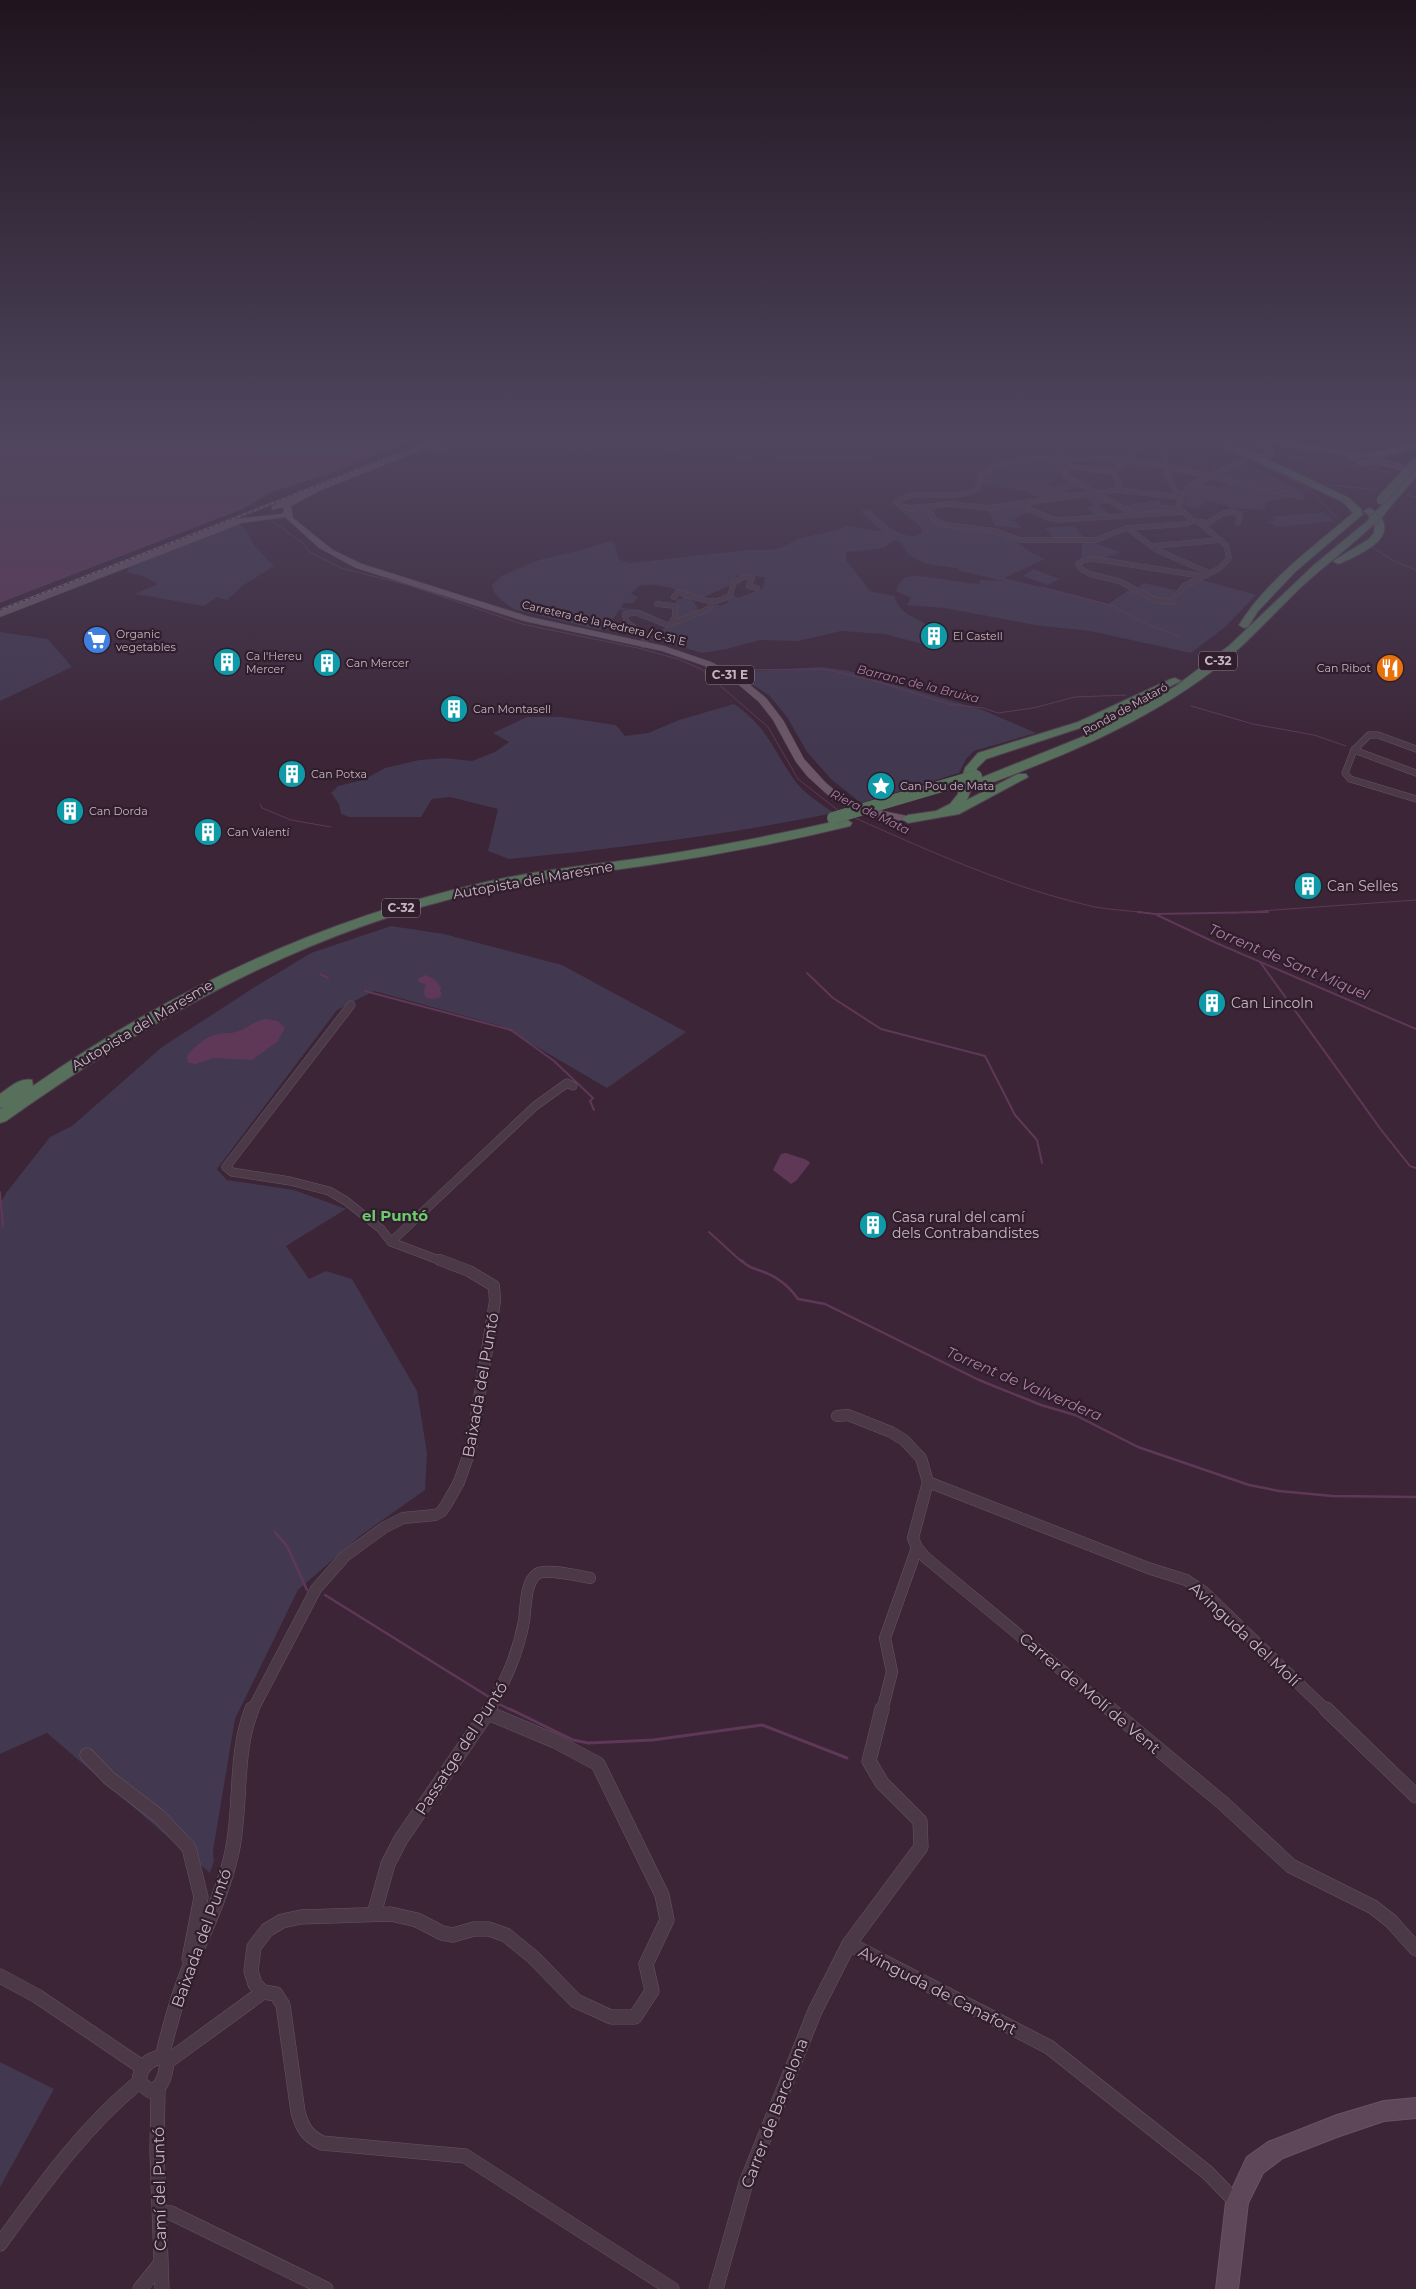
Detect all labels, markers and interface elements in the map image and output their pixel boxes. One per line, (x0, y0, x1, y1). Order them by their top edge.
street label: Carretera de la Pedrera / C-31 E (521, 597, 687, 649)
building icon: El Castell (919, 621, 949, 651)
supermarket icon: Organic vegetables (82, 625, 112, 655)
place label: Organic vegetables (116, 627, 176, 654)
place label: El Castell (953, 629, 1003, 643)
building icon: Ca l'Hereu Mercer (212, 647, 242, 677)
building icon: Can Mercer (312, 648, 342, 678)
place label: Ca l'Hereu Mercer (246, 649, 302, 676)
road number: C-32 (1199, 651, 1237, 670)
restaurant icon: Can Ribot (1375, 653, 1405, 683)
place label: Can Mercer (346, 656, 409, 670)
water label: Barranc de la Bruixa (856, 661, 981, 706)
place label: Can Ribot (1317, 661, 1372, 675)
road number: C-31 E (706, 666, 754, 684)
street label: Ronda de Mataró (1080, 680, 1170, 738)
building icon: Can Montasell (439, 694, 469, 724)
place label: Can Montasell (473, 702, 551, 716)
building icon: Can Potxa (277, 759, 307, 789)
place label: Can Potxa (311, 767, 367, 781)
place icon: Can Pou de Mata (866, 771, 896, 801)
place label: Can Pou de Mata (900, 779, 994, 793)
water label: Riera de Mata (828, 786, 912, 837)
building icon: Can Dorda (55, 796, 85, 826)
place label: Can Dorda (89, 804, 148, 818)
building icon: Can Valentí (193, 817, 223, 847)
place label: Can Valentí (227, 825, 291, 839)
street label: Autopista del Maresme (452, 857, 614, 903)
building icon: Can Selles (1293, 871, 1323, 901)
place label: Can Selles (1327, 877, 1398, 895)
road number: C-32 (382, 898, 420, 918)
water label: Torrent de Sant Miquel (1206, 919, 1372, 1004)
street label: Autopista del Maresme (68, 976, 216, 1074)
building icon: Can Lincoln (1197, 988, 1227, 1018)
place label: Can Lincoln (1231, 994, 1313, 1012)
district label: el Puntó (362, 1206, 428, 1225)
place label: Casa rural del camí dels Contrabandistes (892, 1208, 1039, 1242)
building icon: Casa rural del camí dels Contrabandistes (858, 1210, 888, 1240)
street label: Baixada del Puntó (458, 1311, 503, 1459)
water label: Torrent de Vallverdera (944, 1342, 1105, 1425)
street label: Avinguda del Molí (1186, 1578, 1304, 1691)
street label: Carrer de Molí de Vent (1015, 1629, 1164, 1758)
street label: Passatge del Puntó (411, 1678, 512, 1818)
street label: Baixada del Puntó (168, 1866, 235, 2010)
street label: Avinguda de Canafort (855, 1942, 1021, 2039)
street label: Carrer de Barcelona (737, 2036, 812, 2191)
street label: Camí del Puntó (149, 2127, 170, 2251)

